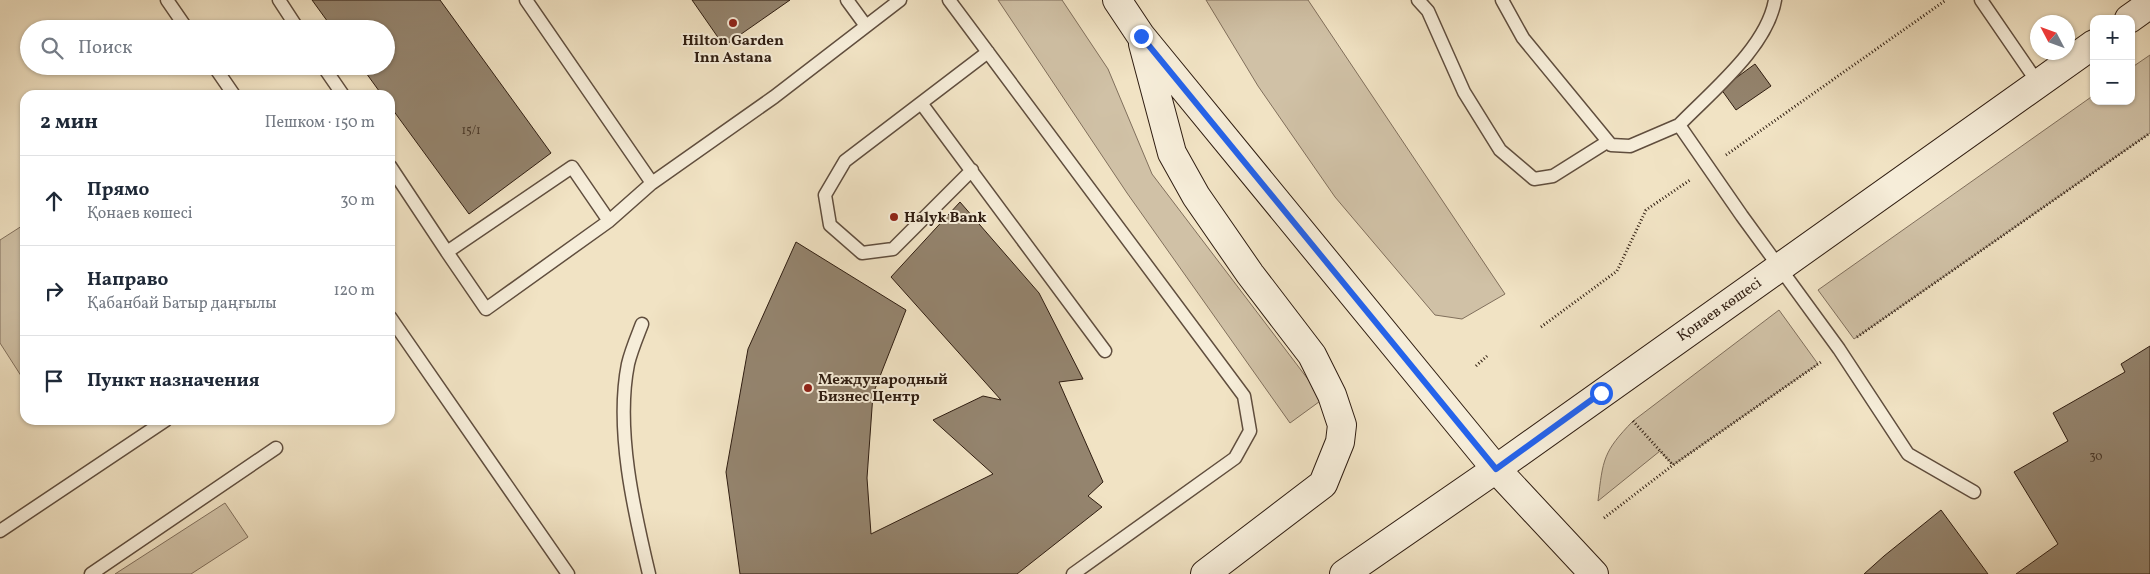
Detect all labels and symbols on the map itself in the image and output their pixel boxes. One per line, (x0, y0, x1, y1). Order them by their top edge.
north arrow (2030, 15, 2075, 60)
marker: Hilton Garden Inn Astana (727, 17, 739, 29)
route end (1130, 25, 1153, 48)
place label: Hilton Garden Inn Astana (682, 31, 784, 69)
house number: 15/1 (461, 123, 481, 139)
place label: Halyk Bank (904, 208, 987, 229)
marker: Halyk Bank (888, 211, 900, 223)
street label: Қонаев көшесі (1673, 273, 1766, 347)
place label: Международный Бизнес Центр (818, 370, 948, 408)
marker: Международный Бизнес Центр (802, 382, 814, 394)
route start (1590, 382, 1613, 405)
house number: 30 (2089, 449, 2103, 465)

